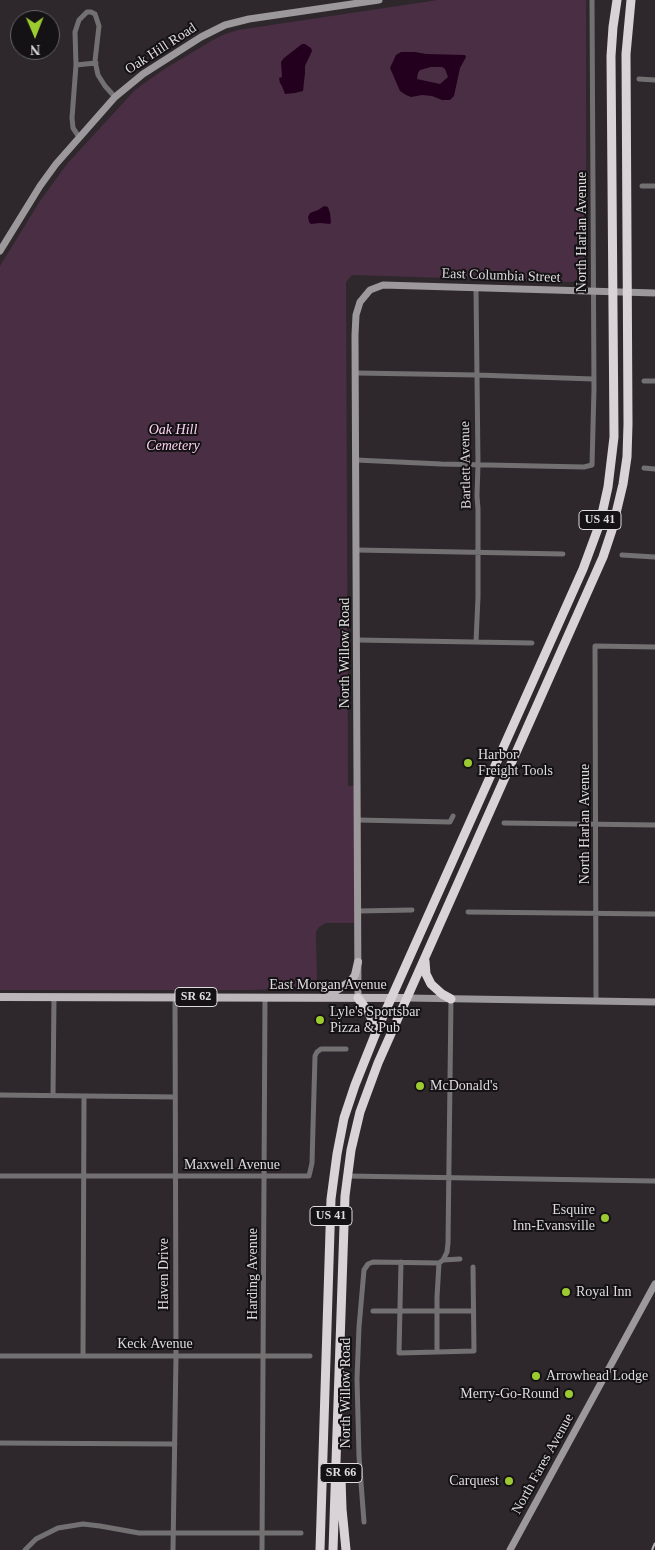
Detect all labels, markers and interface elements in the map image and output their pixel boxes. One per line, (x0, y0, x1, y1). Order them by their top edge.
north arrow (10, 10, 60, 60)
street label: Oak Hill Road (122, 20, 200, 78)
text: N (30, 42, 40, 57)
street label: North Harlan Avenue (574, 172, 590, 292)
street label: East Columbia Street (441, 266, 561, 286)
street label: Bartlett Avenue (457, 421, 475, 509)
park label: Oak Hill Cemetery (146, 422, 200, 454)
road number: US 41 (579, 510, 621, 530)
street label: North Willow Road (337, 598, 353, 708)
place label: Harbor Freight Tools (478, 747, 553, 780)
marker: Harbor Freight Tools (462, 757, 474, 769)
street label: North Harlan Avenue (577, 764, 593, 884)
street label: East Morgan Avenue (269, 977, 387, 993)
road number: SR 62 (175, 988, 217, 1006)
place label: Lyle's Sportsbar Pizza & Pub (330, 1004, 420, 1036)
marker: Lyle's Sportsbar Pizza & Pub (314, 1014, 326, 1026)
place label: McDonald's (430, 1078, 498, 1094)
marker: McDonald's (414, 1080, 426, 1092)
street label: Maxwell Avenue (184, 1157, 280, 1173)
place label: Esquire Inn-Evansville (513, 1202, 595, 1234)
road number: US 41 (310, 1206, 352, 1226)
marker: Esquire Inn-Evansville (599, 1212, 611, 1224)
street label: Harding Avenue (245, 1228, 261, 1320)
street label: Haven Drive (156, 1238, 172, 1310)
place label: Royal Inn (576, 1284, 632, 1300)
marker: Royal Inn (560, 1286, 572, 1298)
street label: Keck Avenue (117, 1336, 193, 1352)
street label: North Willow Road (338, 1338, 354, 1448)
place label: Arrowhead Lodge (546, 1368, 648, 1384)
marker: Arrowhead Lodge (530, 1370, 542, 1382)
place label: Merry-Go-Round (460, 1386, 559, 1402)
marker: Merry-Go-Round (563, 1388, 575, 1400)
street label: North Fares Avenue (508, 1411, 578, 1517)
road number: SR 66 (320, 1464, 362, 1482)
place label: Carquest (449, 1473, 499, 1489)
marker: Carquest (503, 1475, 515, 1487)

